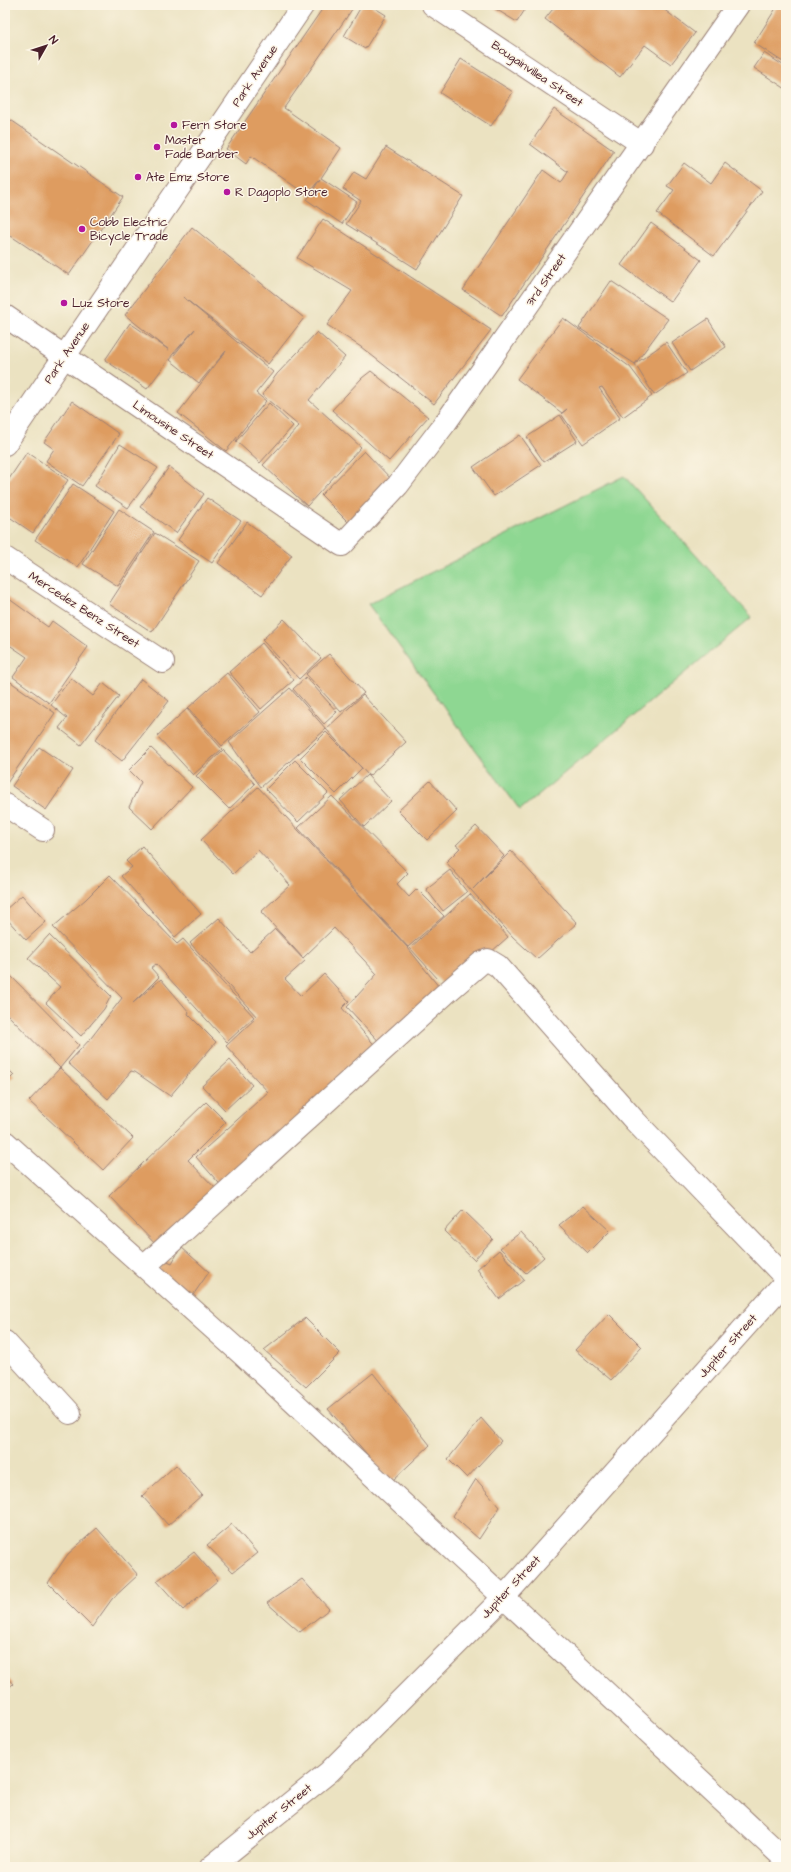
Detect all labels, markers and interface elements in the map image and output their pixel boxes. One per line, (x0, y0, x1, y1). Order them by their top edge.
north arrow (26, 26, 66, 66)
text: N (45, 33, 61, 47)
street label: Bougainvillea Street (487, 37, 587, 112)
street label: Park Avenue (228, 41, 282, 110)
place label: Fern Store (182, 117, 247, 134)
marker: Fern Store (169, 120, 179, 130)
place label: Master Fade Barber (165, 132, 238, 163)
marker: Master Fade Barber (152, 142, 162, 152)
place label: Ate Emz Store (146, 169, 230, 186)
marker: Ate Emz Store (133, 172, 143, 182)
place label: R Dagoplo Store (235, 184, 328, 202)
marker: R Dagoplo Store (222, 187, 232, 197)
place label: Cobb Electric Bicycle Trade (90, 214, 169, 246)
marker: Cobb Electric Bicycle Trade (77, 224, 87, 234)
street label: 3rd Street (522, 250, 570, 310)
place label: Luz Store (72, 295, 130, 312)
marker: Luz Store (59, 298, 69, 308)
street label: Park Avenue (40, 318, 94, 387)
street label: Limousine Street (129, 397, 217, 464)
street label: Mercedez Benz Street (25, 568, 143, 652)
street label: Jupiter Street (695, 1310, 761, 1382)
street label: Jupiter Street (477, 1552, 545, 1622)
street label: Jupiter Street (242, 1780, 316, 1844)

